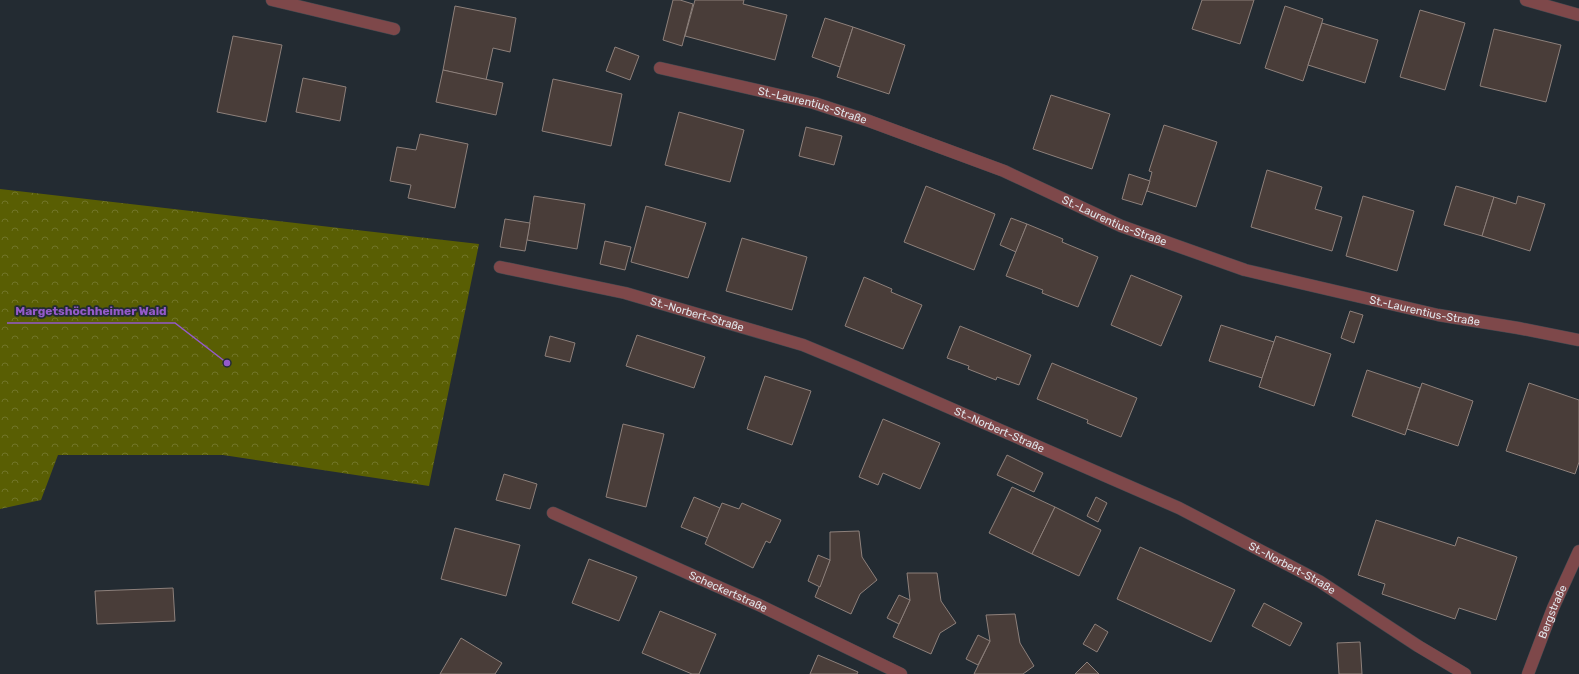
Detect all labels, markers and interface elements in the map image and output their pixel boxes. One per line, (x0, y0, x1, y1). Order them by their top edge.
street label: St.-Laurentius-Straße (757, 84, 869, 126)
street label: St.-Laurentius-Straße (1060, 193, 1169, 248)
street label: St.-Laurentius-Straße (1368, 293, 1481, 328)
street label: St.-Norbert-Straße (649, 294, 746, 334)
callout: Margetshöchheimer Wald (7, 299, 175, 323)
text: Margetshöchheimer Wald (15, 304, 167, 318)
street label: St.-Norbert-Straße (952, 404, 1046, 455)
street label: St.-Norbert-Straße (1247, 539, 1338, 597)
street label: Scheckertstraße (687, 568, 770, 615)
street label: Bergstraße (1536, 583, 1569, 640)

